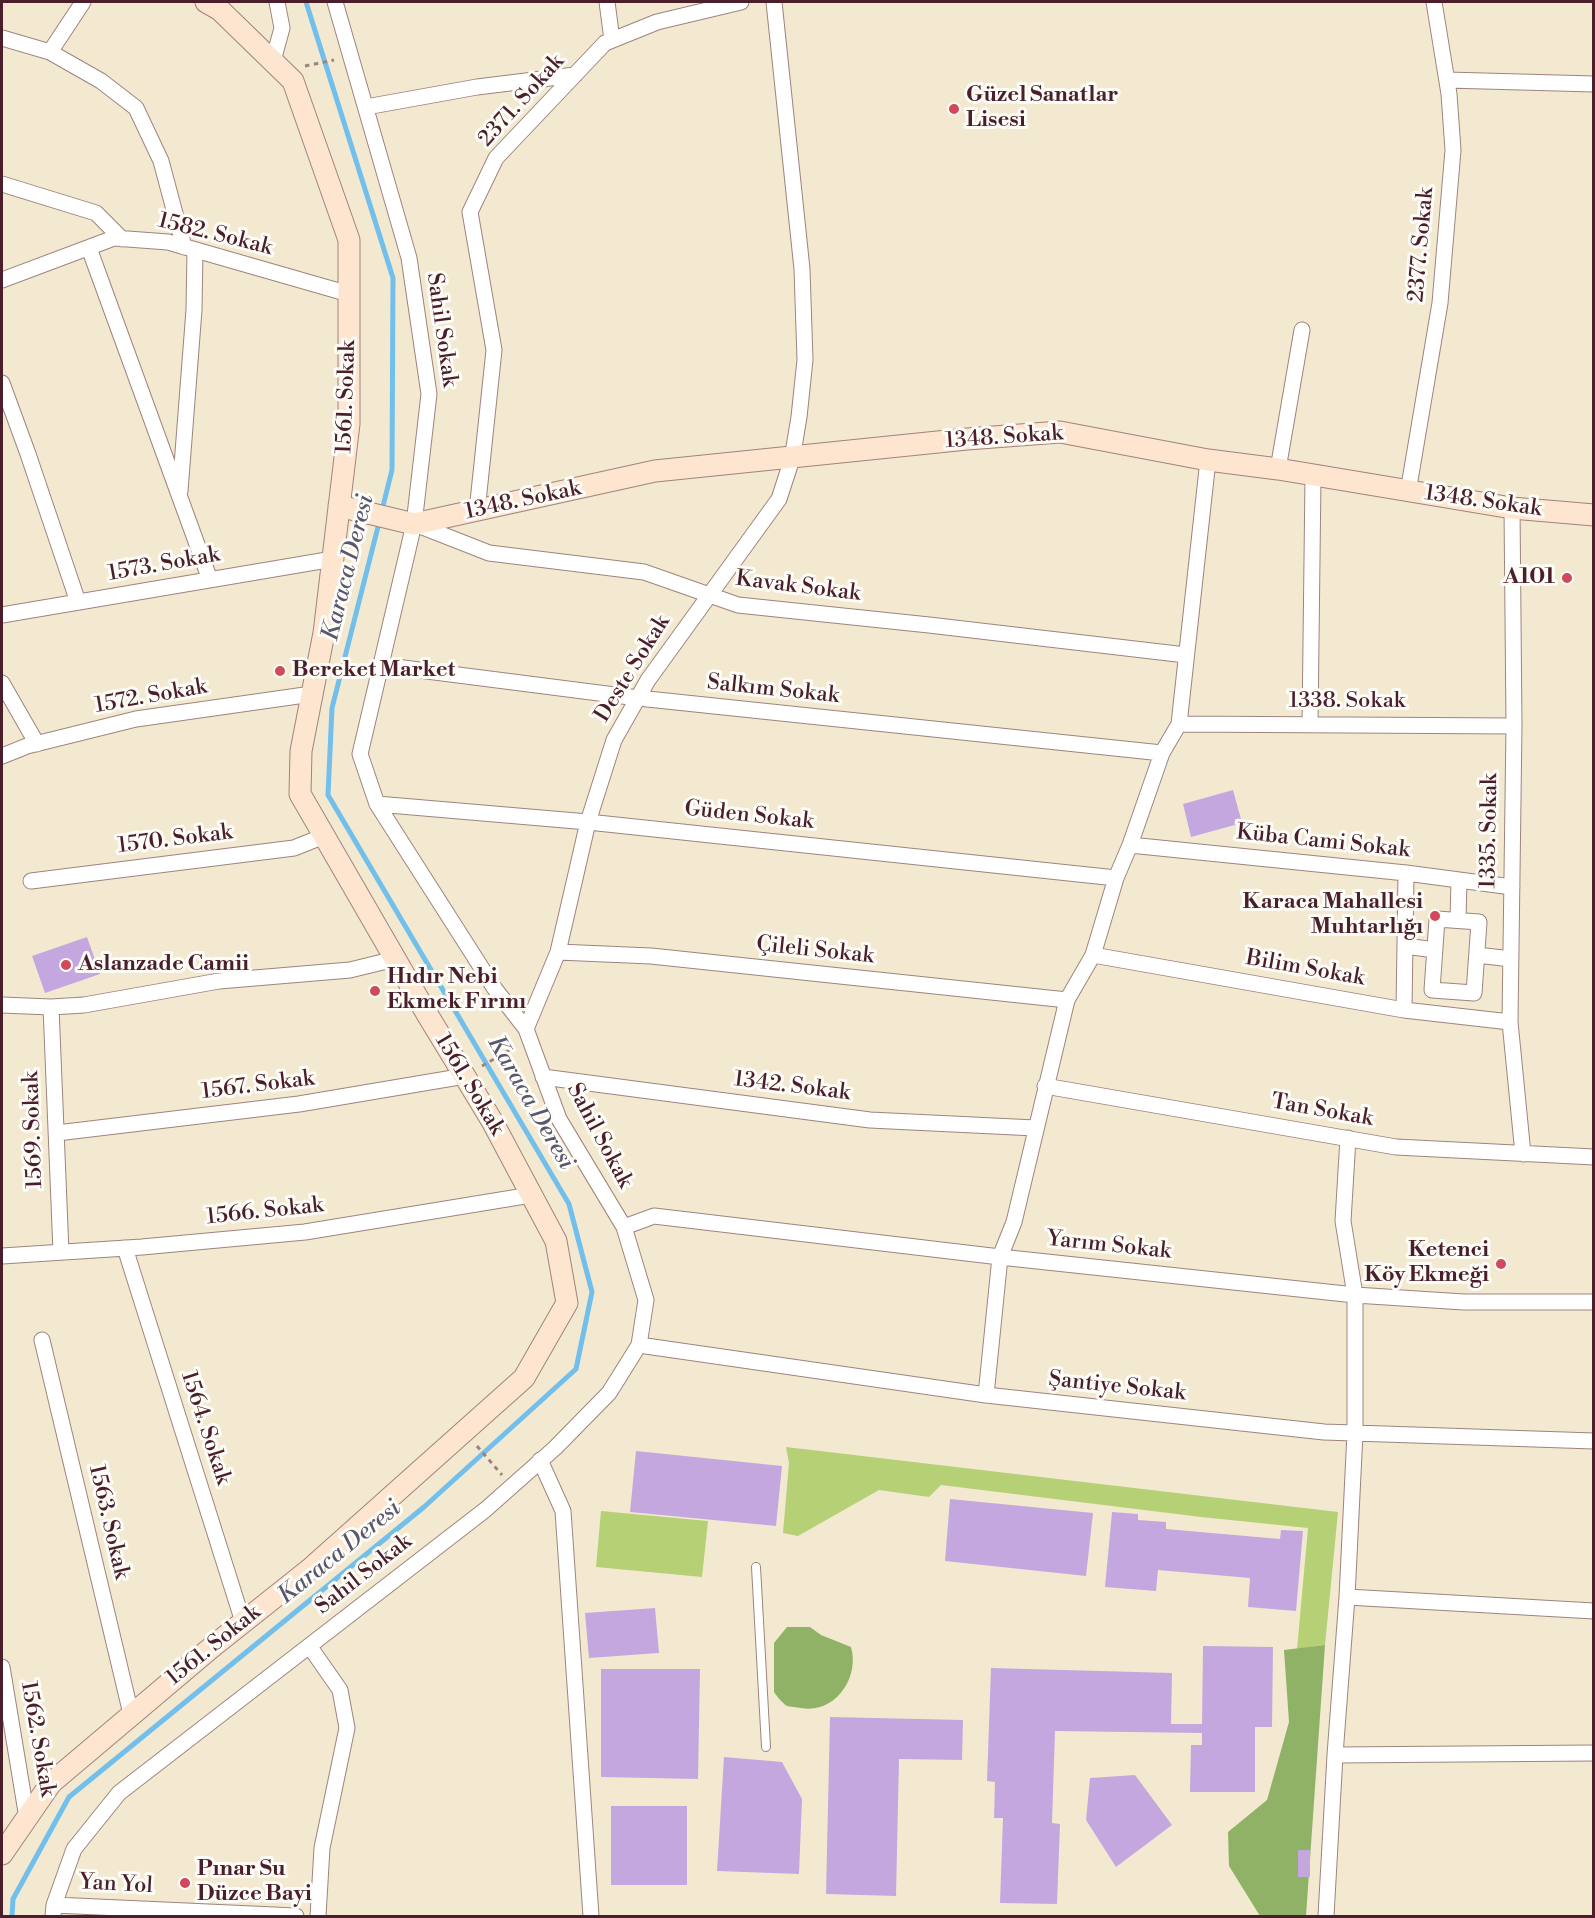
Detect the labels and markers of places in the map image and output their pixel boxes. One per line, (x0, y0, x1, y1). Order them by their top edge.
place label: Güzel Sanatlar Lisesi (966, 83, 1118, 134)
marker: Güzel Sanatlar Lisesi (947, 102, 961, 116)
place label: A101 (1504, 565, 1555, 591)
marker: A101 (1560, 571, 1574, 585)
place label: Bereket Market (292, 658, 455, 684)
marker: Bereket Market (273, 664, 287, 678)
place label: Karaca Mahallesi Muhtarlığı (1243, 890, 1423, 942)
marker: Karaca Mahallesi Muhtarlığı (1428, 909, 1442, 923)
place label: Aslanzade Camii (78, 952, 249, 978)
marker: Aslanzade Camii (59, 958, 73, 972)
place label: Hıdır Nebi Ekmek Fırını (387, 965, 526, 1016)
marker: Hıdır Nebi Ekmek Fırını (368, 984, 382, 998)
place label: Ketenci Köy Ekmeği (1364, 1238, 1489, 1290)
marker: Ketenci Köy Ekmeği (1494, 1257, 1508, 1271)
place label: Pınar Su Düzce Bayi (197, 1857, 312, 1909)
marker: Pınar Su Düzce Bayi (178, 1876, 192, 1890)

